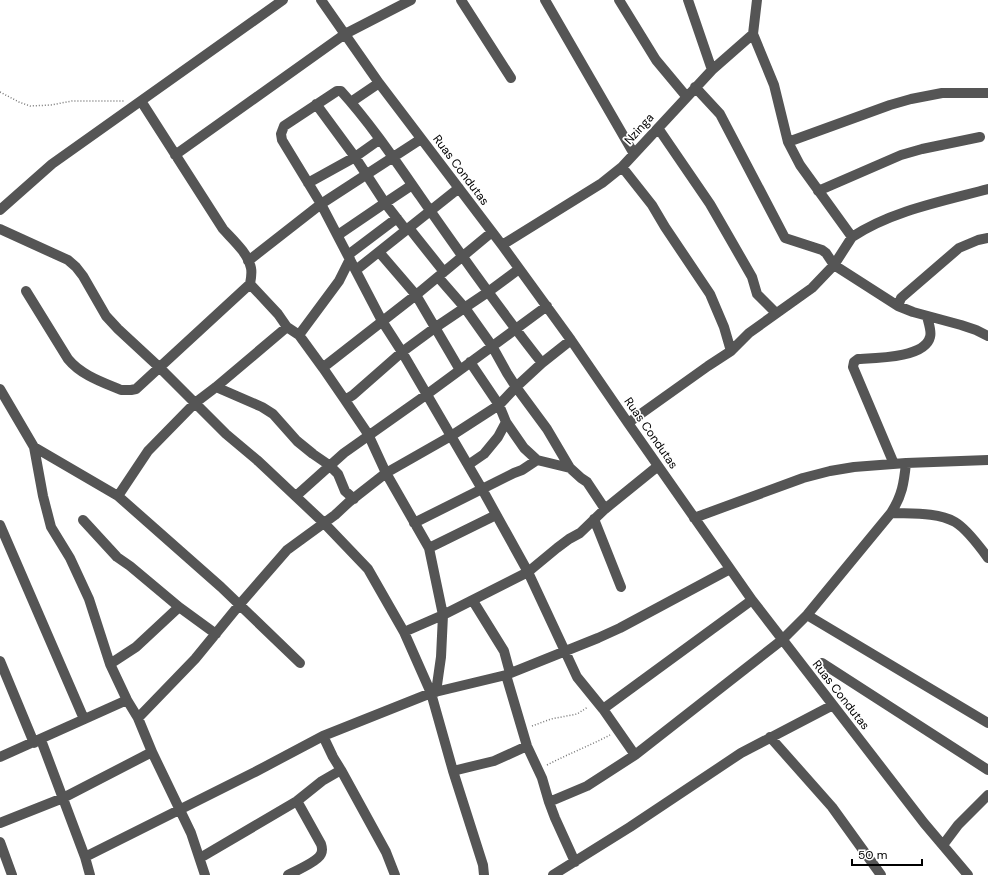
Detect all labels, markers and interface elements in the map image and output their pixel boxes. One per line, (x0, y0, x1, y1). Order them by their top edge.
street label: Nzinga (621, 110, 657, 148)
street label: Ruas Condutas (429, 132, 493, 208)
street label: Ruas Condutas (620, 394, 682, 472)
street label: Ruas Condutas (809, 657, 873, 733)
scale bar (852, 841, 922, 867)
text: 50 m (858, 847, 887, 863)

